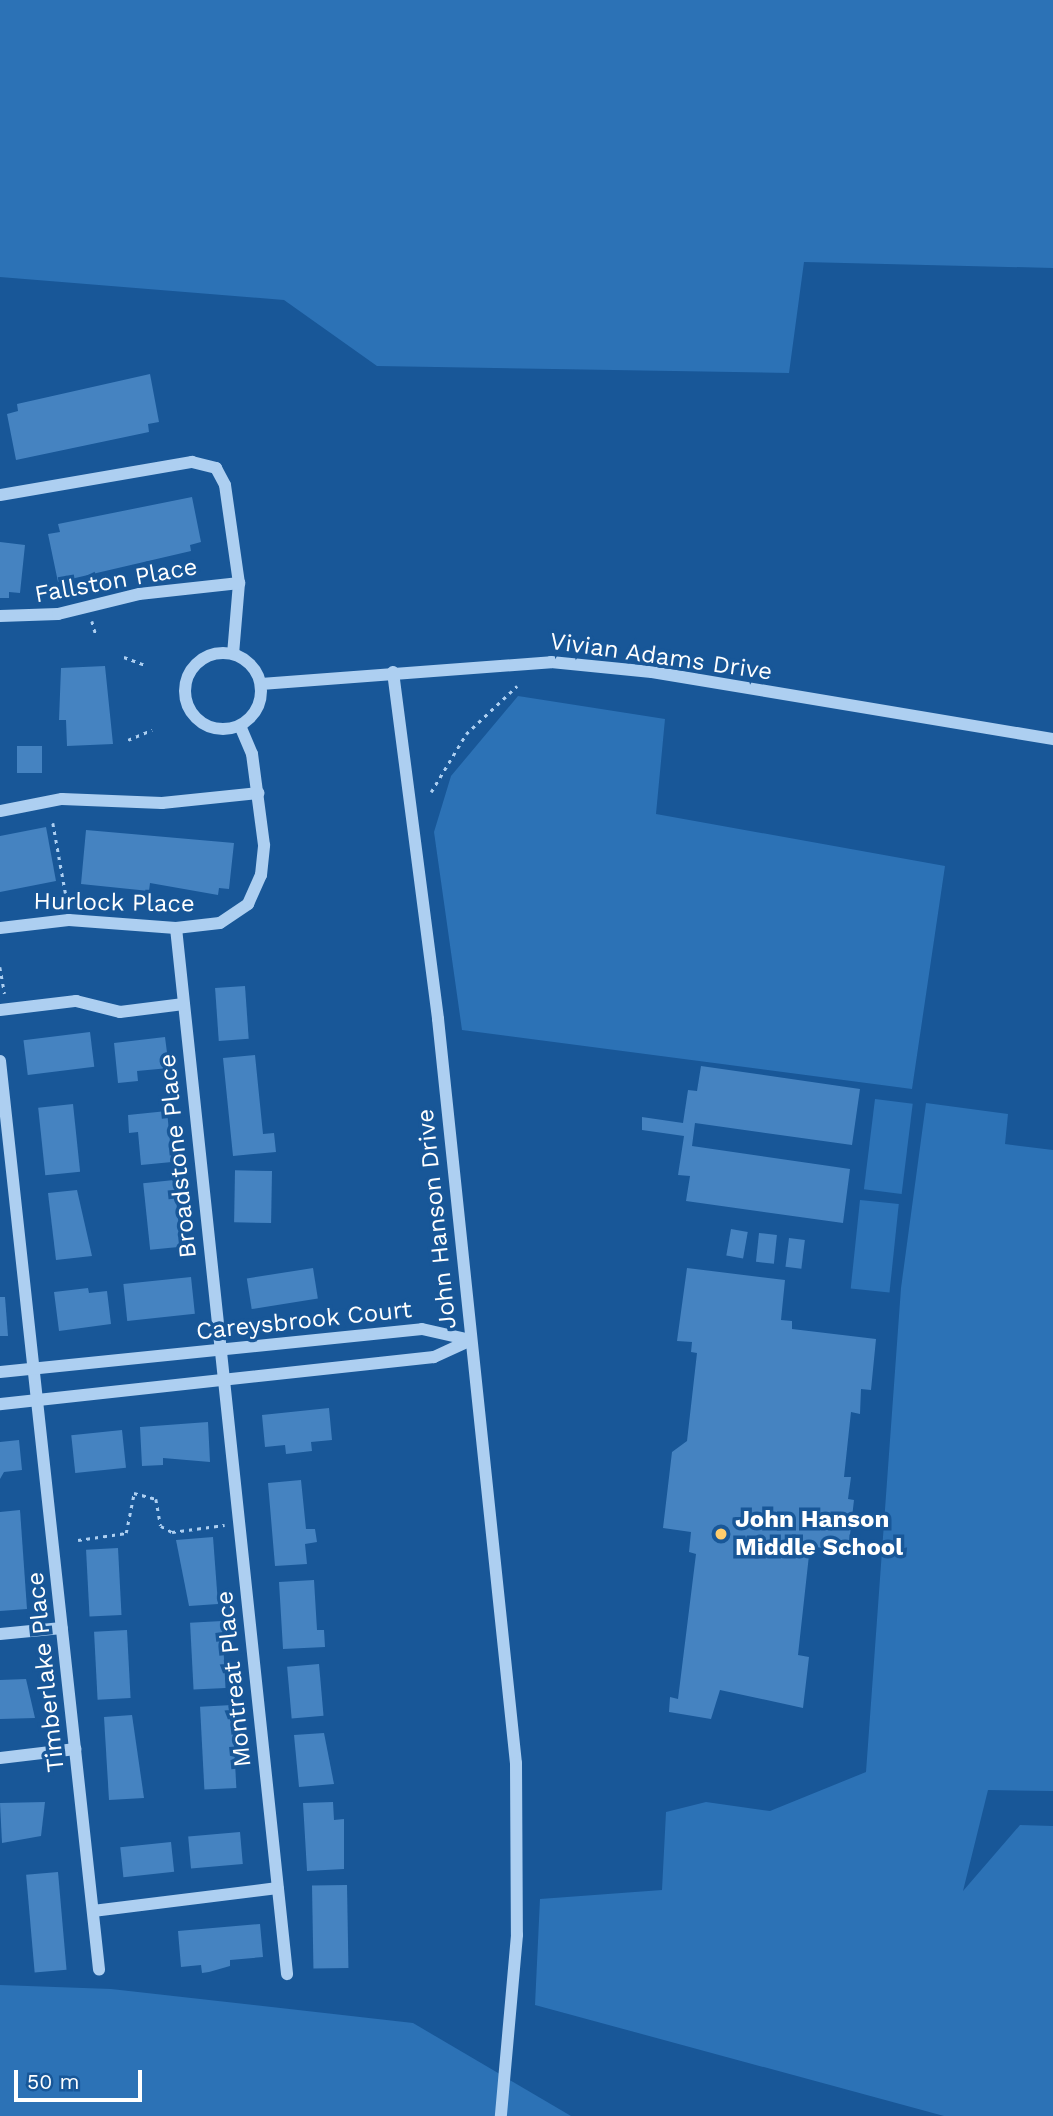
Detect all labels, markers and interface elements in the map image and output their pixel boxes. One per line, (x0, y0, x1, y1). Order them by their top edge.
street label: Fallston Place (32, 553, 200, 609)
street label: Vivian Adams Drive (548, 627, 774, 687)
street label: Hurlock Place (33, 887, 195, 919)
street label: Broadstone Place (153, 1053, 203, 1259)
street label: John Hanson Drive (411, 1107, 463, 1331)
street label: Careysbrook Court (194, 1295, 414, 1347)
place label: John Hanson Middle School (735, 1506, 903, 1562)
marker: John Hanson Middle School (713, 1526, 729, 1542)
street label: Timberlake Place (21, 1571, 71, 1773)
street label: Montreat Place (210, 1590, 258, 1768)
scale bar (18, 2056, 145, 2100)
text: 50 m (27, 2069, 79, 2094)

